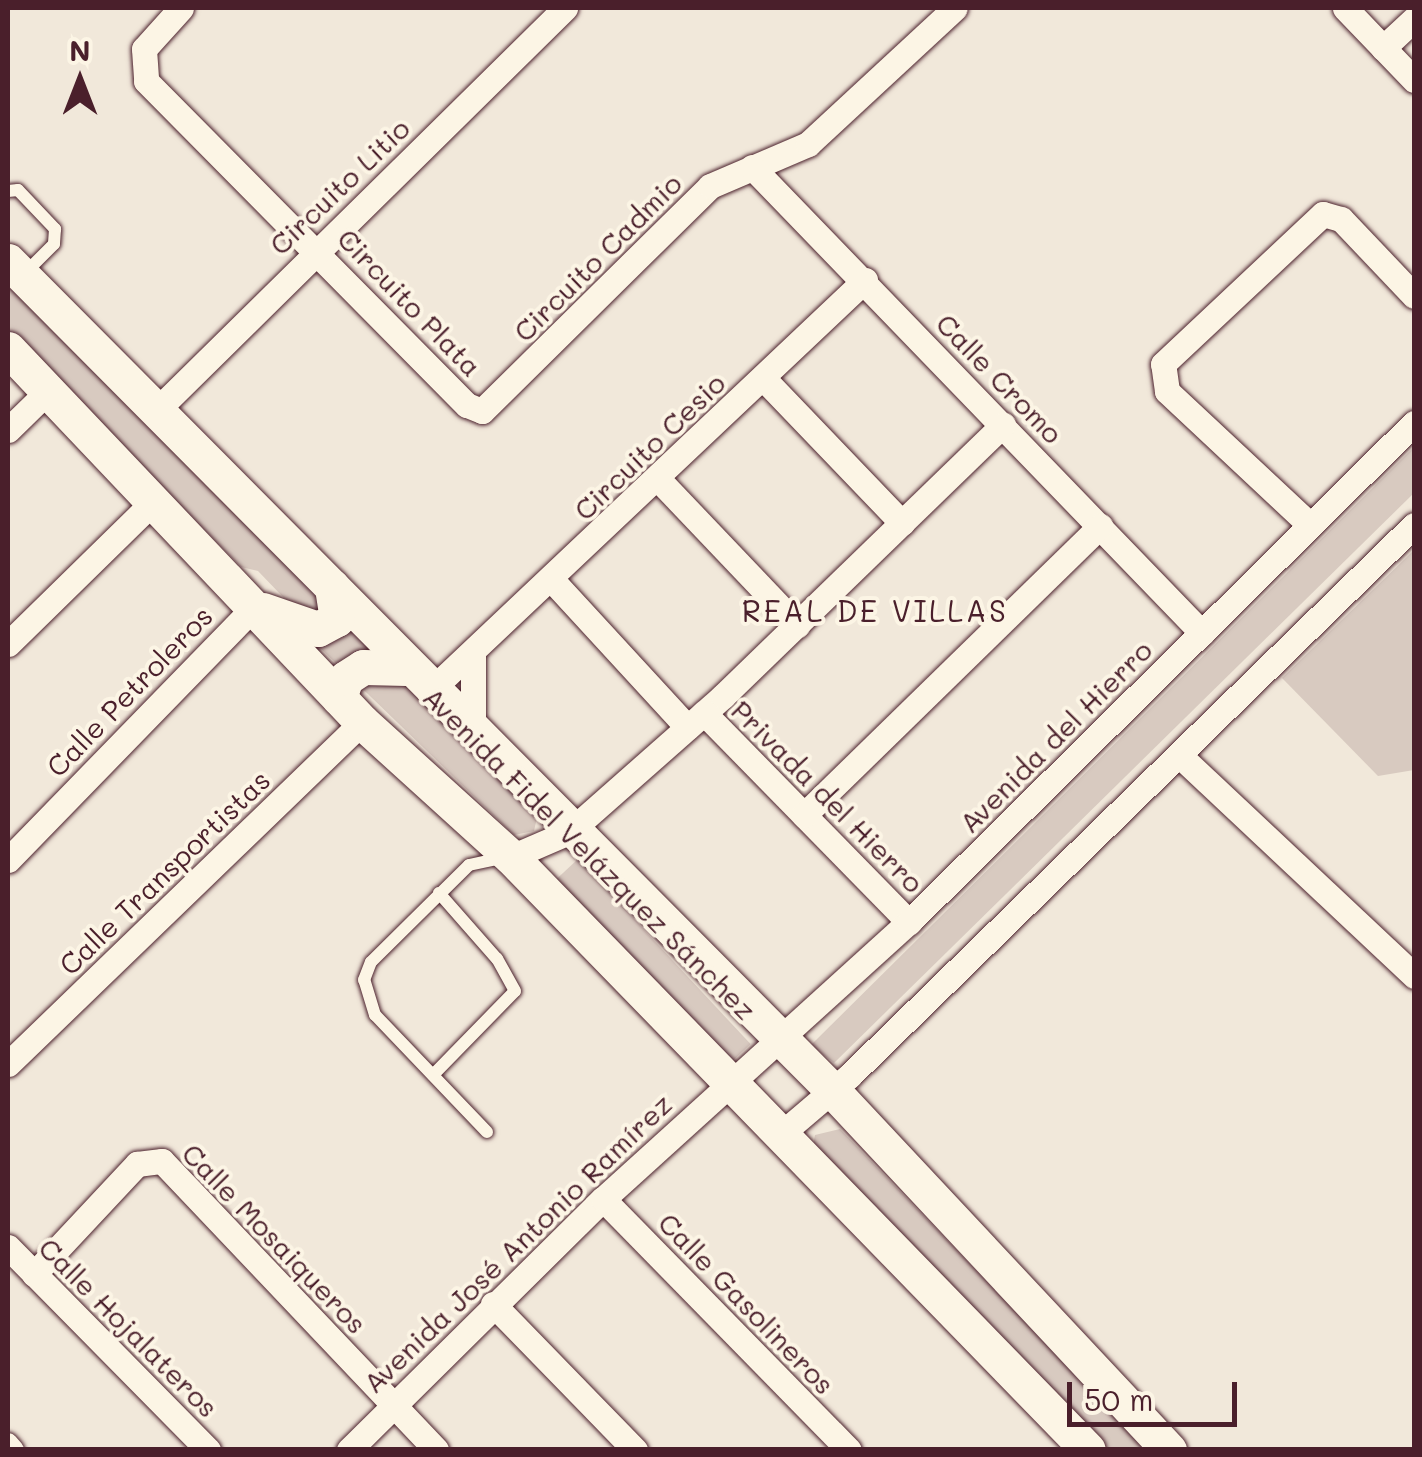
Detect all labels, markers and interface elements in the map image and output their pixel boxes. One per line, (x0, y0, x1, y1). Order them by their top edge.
north arrow (30, 30, 130, 130)
text: N (69, 32, 91, 68)
street label: Circuito Litio (262, 111, 416, 261)
street label: Circuito Cadmio (506, 166, 688, 348)
street label: Circuito Plata (331, 221, 489, 383)
street label: Calle Cromo (930, 306, 1070, 450)
street label: Circuito Cesio (566, 366, 732, 526)
district label: REAL DE VILLAS (742, 592, 1008, 628)
street label: Calle Petroleros (39, 599, 219, 783)
street label: Avenida del Hierro (952, 633, 1158, 839)
street label: Avenida Fidel Velázquez Sánchez (417, 680, 763, 1026)
street label: Privada del Hierro (725, 693, 931, 899)
street label: Calle Transportistas (52, 763, 276, 981)
street label: Avenida José Antonio Ramírez (356, 1087, 678, 1399)
street label: Calle Mosaiqueros (176, 1136, 374, 1340)
street label: Calle Gasolineros (652, 1205, 842, 1401)
street label: Calle Hojalateros (32, 1230, 226, 1424)
scale bar (1072, 1362, 1242, 1424)
text: 50 m (1084, 1379, 1154, 1419)

